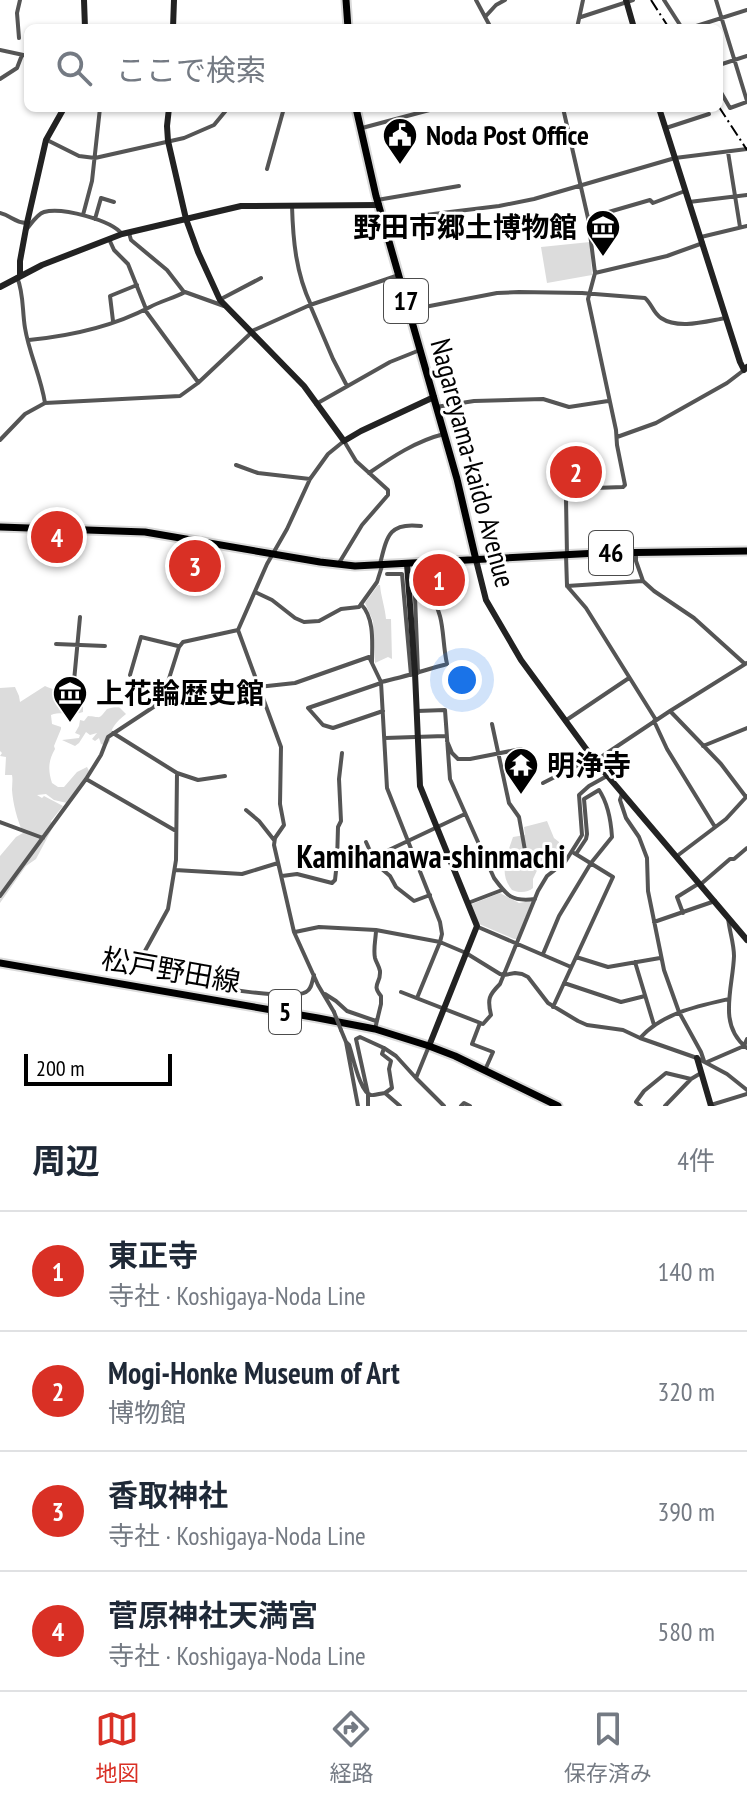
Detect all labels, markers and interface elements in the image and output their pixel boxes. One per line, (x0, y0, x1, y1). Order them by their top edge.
search box (24, 24, 723, 112)
icon: search (52, 46, 96, 90)
text: ここで検索 (116, 50, 266, 89)
public building icon: Noda Post Office (381, 116, 419, 166)
place label: Noda Post Office (426, 116, 589, 153)
place label: 野田市郷土博物館 (353, 208, 577, 245)
museum icon: 野田市郷土博物館 (584, 208, 622, 258)
road number: 17 (384, 279, 428, 323)
street label: Nagareyama-kaido Avenue (422, 334, 524, 591)
pin: 2 (550, 442, 602, 502)
pin: 4 (31, 507, 83, 567)
road number: 46 (589, 531, 633, 575)
pin: 3 (169, 536, 221, 596)
pin: 1 (413, 550, 465, 610)
your location (442, 660, 482, 700)
museum icon: 上花輪歴史館 (51, 674, 89, 724)
place label: 上花輪歴史館 (96, 674, 264, 711)
temple icon: 明浄寺 (502, 746, 540, 796)
place label: 明浄寺 (547, 746, 631, 783)
district label: Kamihanawa-shinmachi (296, 835, 566, 877)
street label: 松戸野田線 (99, 939, 243, 1000)
road number: 5 (269, 990, 301, 1034)
scale bar (24, 1050, 172, 1086)
text: 200 m (36, 1054, 85, 1082)
text: 周辺 (32, 1138, 100, 1182)
text: 4件 (677, 1144, 715, 1177)
text: 東正寺 (108, 1235, 198, 1274)
text: 1 (52, 1255, 64, 1288)
text: 140 m (657, 1255, 715, 1288)
text: 寺社 · Koshigaya-Noda Line (108, 1279, 366, 1312)
text: Mogi-Honke Museum of Art (108, 1353, 400, 1392)
text: 2 (52, 1375, 64, 1408)
text: 320 m (657, 1375, 715, 1408)
text: 博物館 (108, 1396, 186, 1429)
text: 香取神社 (108, 1475, 228, 1514)
text: 3 (52, 1495, 64, 1528)
text: 390 m (657, 1495, 715, 1528)
text: 寺社 · Koshigaya-Noda Line (108, 1519, 366, 1552)
text: 菅原神社天満宮 (108, 1595, 318, 1634)
text: 4 (52, 1615, 64, 1648)
text: 580 m (657, 1615, 715, 1648)
text: 寺社 · Koshigaya-Noda Line (108, 1639, 366, 1672)
tab: 地図 (95, 1707, 139, 1787)
tab: 経路 (329, 1707, 374, 1787)
tab: 保存済み (564, 1707, 652, 1787)

